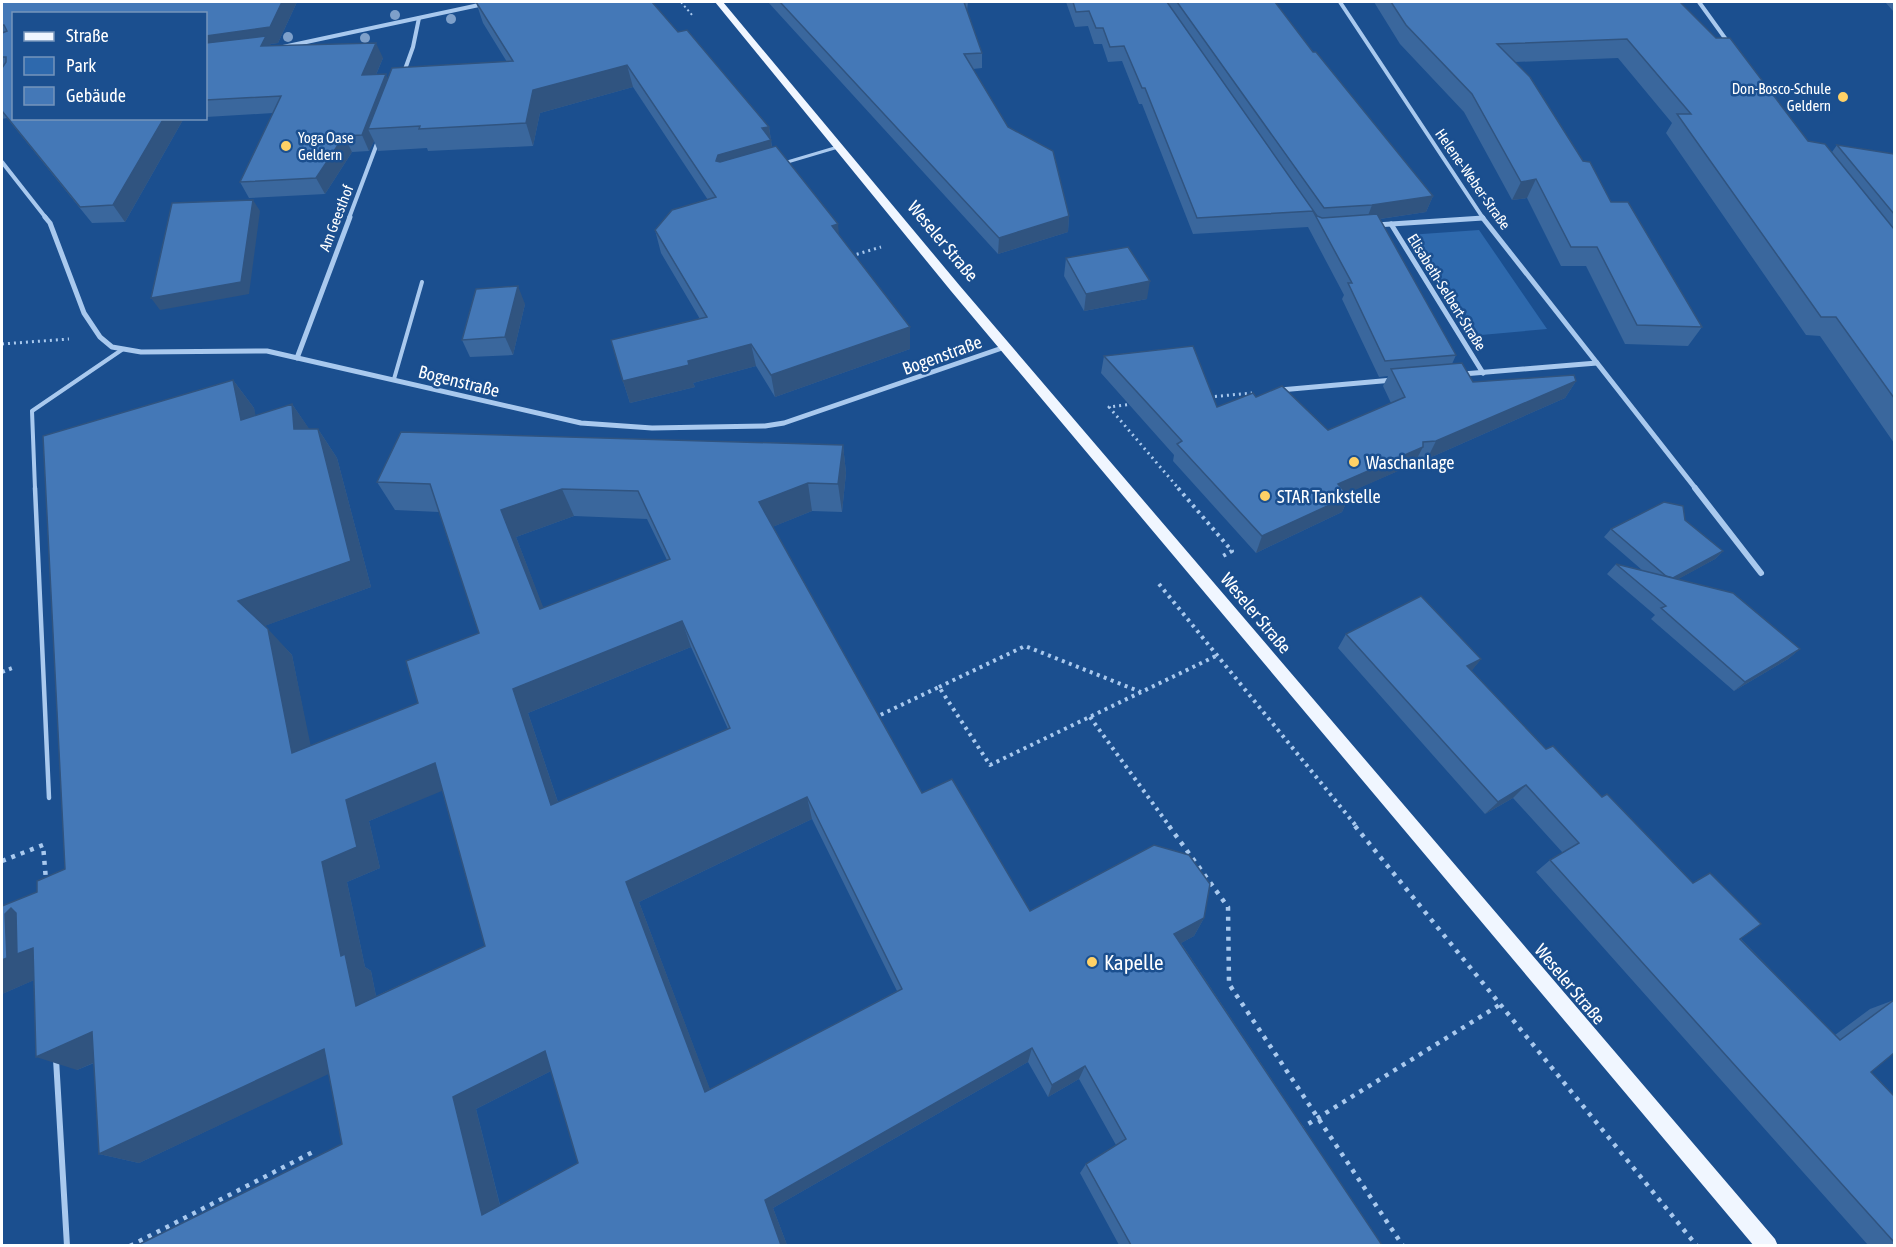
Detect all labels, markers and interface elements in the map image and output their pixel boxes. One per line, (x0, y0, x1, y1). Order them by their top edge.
legend (12, 12, 207, 120)
text: Straße (66, 25, 109, 46)
text: Park (66, 55, 96, 76)
place label: Don-Bosco-Schule Geldern (1732, 80, 1831, 114)
text: Gebäude (66, 85, 126, 106)
marker: Don-Bosco-Schule Geldern (1836, 90, 1850, 104)
street label: Helene-Weber-Straße (1432, 125, 1514, 233)
place label: Yoga Oase Geldern (298, 129, 354, 163)
marker: Yoga Oase Geldern (279, 139, 293, 153)
street label: Am Geesthof (316, 182, 356, 254)
street label: Weseler Straße (903, 197, 983, 285)
street label: Elisabeth-Selbert-Straße (1404, 231, 1490, 354)
street label: Bogenstraße (900, 331, 984, 379)
street label: Bogenstraße (416, 361, 502, 401)
place label: Waschanlage (1366, 452, 1454, 473)
marker: Waschanlage (1347, 455, 1361, 469)
place label: STAR Tankstelle (1277, 486, 1381, 507)
marker: STAR Tankstelle (1258, 489, 1272, 503)
street label: Weseler Straße (1216, 569, 1296, 657)
street label: Weseler Straße (1530, 940, 1610, 1028)
place label: Kapelle (1104, 950, 1164, 974)
marker: Kapelle (1085, 955, 1099, 969)

